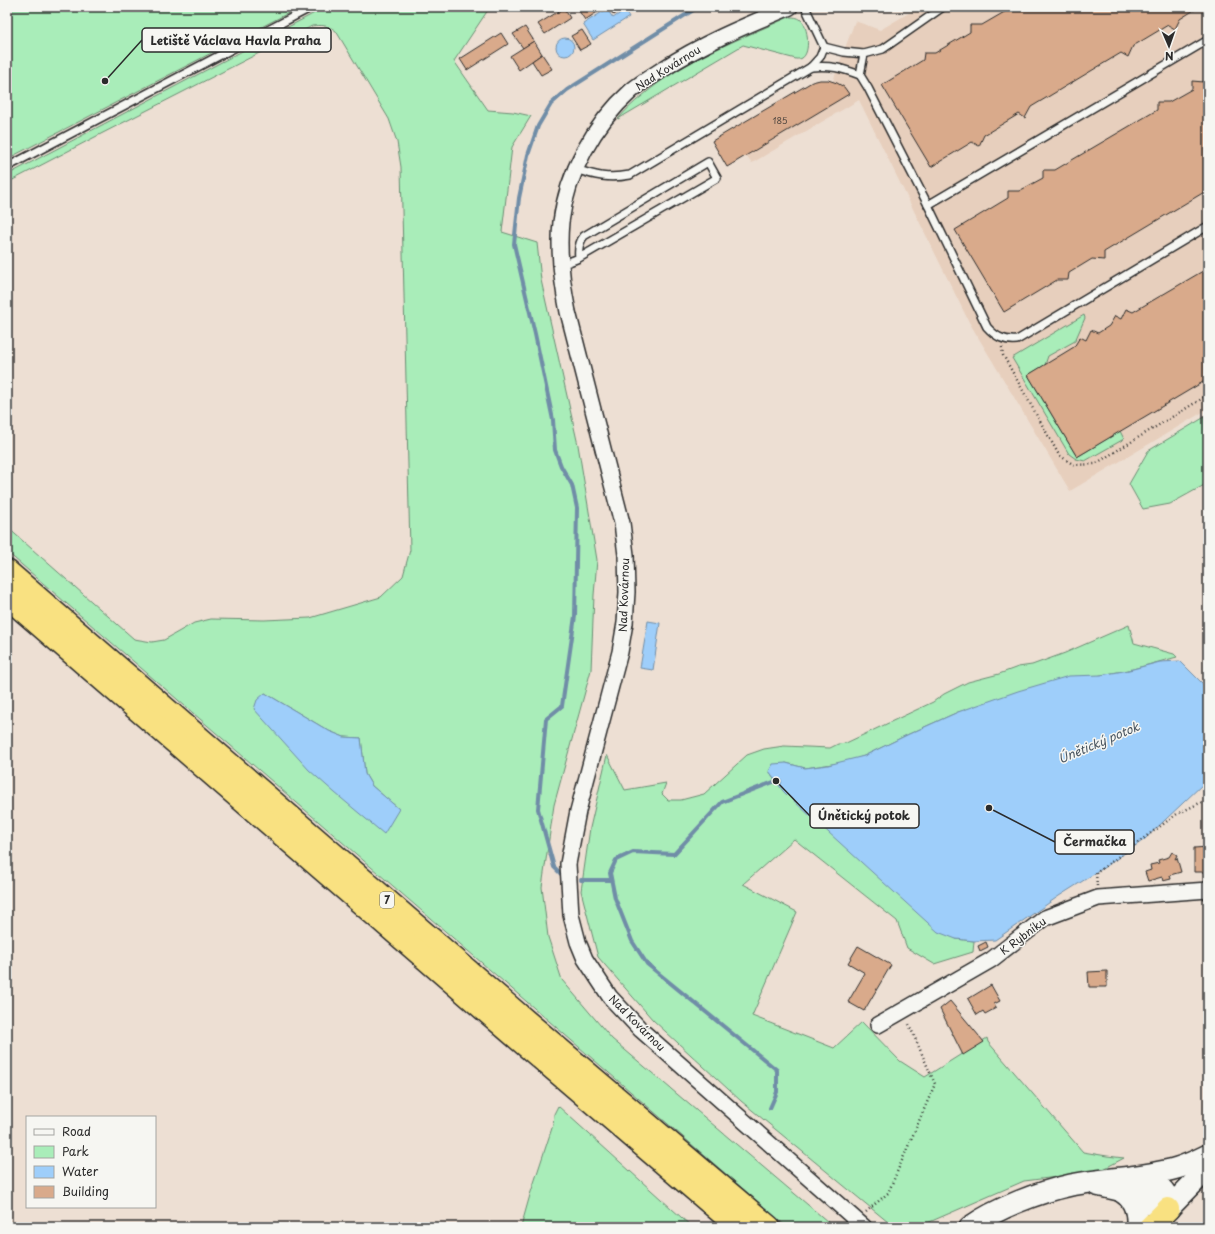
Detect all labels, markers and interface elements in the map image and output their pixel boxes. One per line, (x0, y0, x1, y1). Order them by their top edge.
north arrow (1149, 26, 1189, 66)
callout: Letiště Václava Havla Praha (142, 28, 331, 52)
text: Letiště Václava Havla Praha (151, 31, 322, 49)
street label: Nad Kovárnou (632, 41, 704, 94)
text: N (1164, 48, 1174, 65)
house number: 185 (772, 113, 788, 127)
street label: Nad Kovárnou (614, 558, 633, 632)
water label: Únětický potok (1055, 717, 1143, 767)
callout: Únětický potok (810, 804, 919, 828)
text: Únětický potok (818, 806, 911, 824)
callout: Čermačka (1055, 830, 1134, 854)
text: Čermačka (1063, 832, 1127, 850)
road number: 7 (380, 892, 394, 908)
street label: K Rybníku (996, 913, 1049, 959)
street label: Nad Kovárnou (605, 990, 670, 1055)
legend (26, 1116, 156, 1208)
text: Road (62, 1122, 91, 1140)
text: Park (62, 1142, 89, 1160)
text: Water (62, 1162, 99, 1180)
text: Building (62, 1182, 109, 1200)

